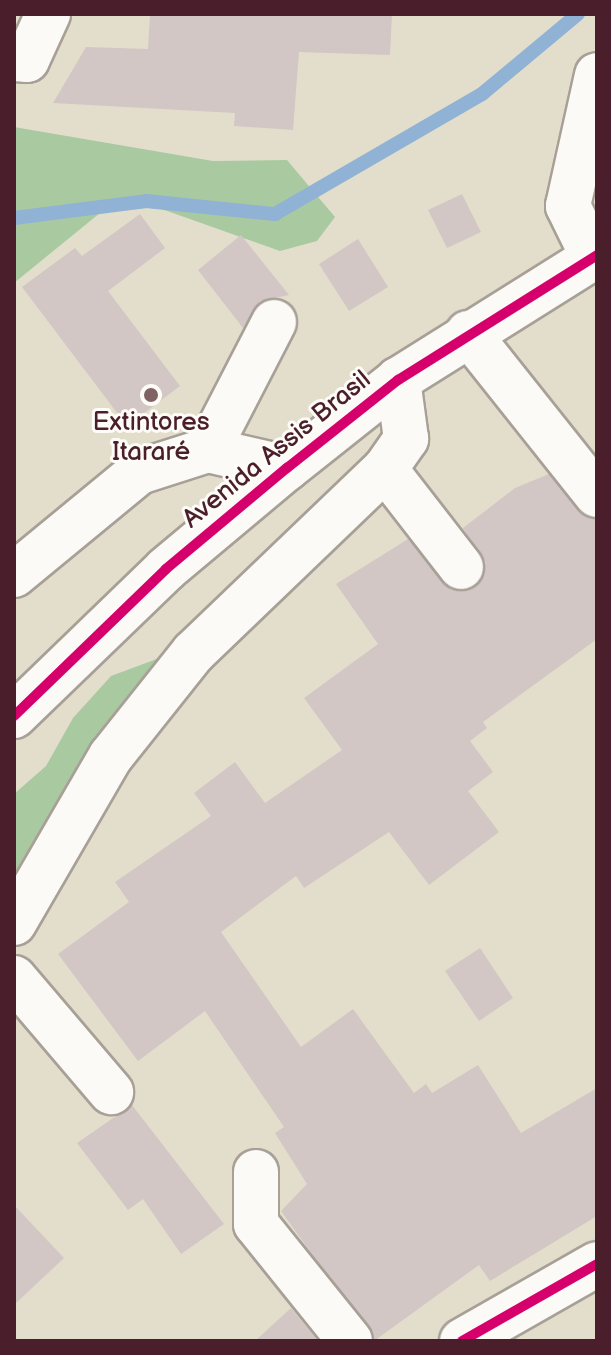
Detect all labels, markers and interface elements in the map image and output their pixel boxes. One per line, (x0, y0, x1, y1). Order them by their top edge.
street label: Avenida Assis Brasil (177, 365, 377, 535)
marker: Extintores Itararé (142, 386, 160, 404)
place label: Extintores Itararé (92, 407, 210, 468)

